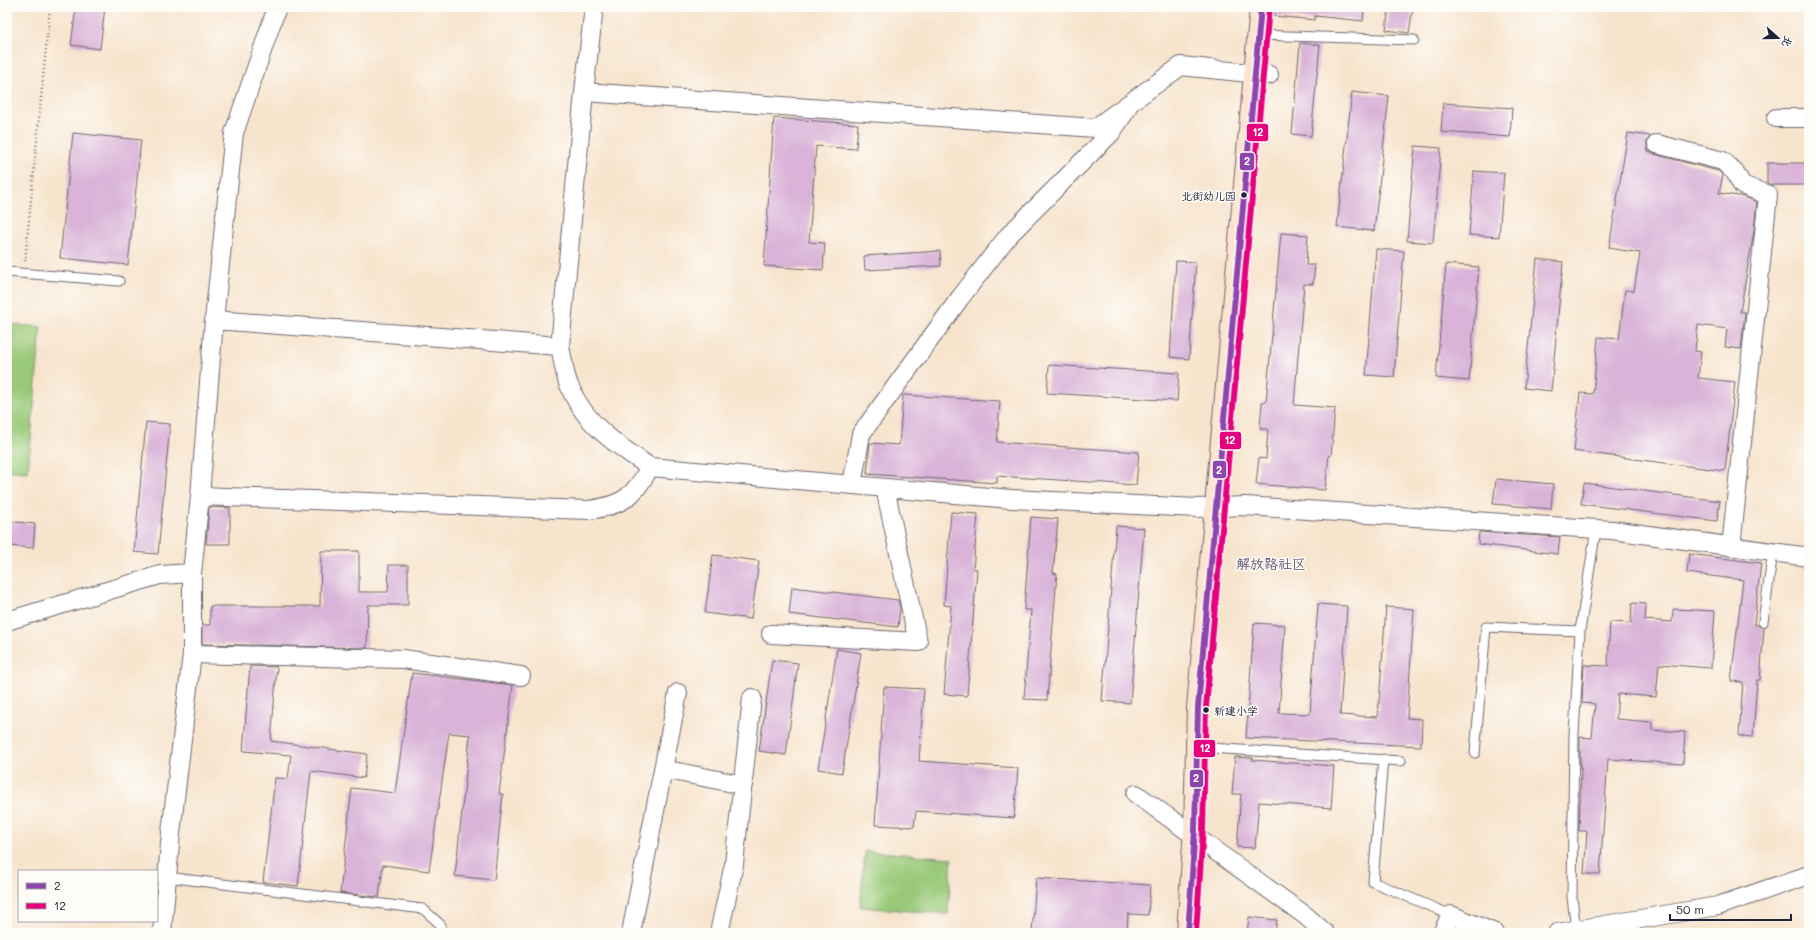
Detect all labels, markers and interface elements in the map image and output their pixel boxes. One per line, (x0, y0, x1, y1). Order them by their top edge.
north arrow (1758, 18, 1798, 58)
text: 北 (1779, 34, 1797, 50)
line badge: 12 (1246, 123, 1269, 142)
text: 12 (1252, 124, 1264, 139)
line badge: 2 (1239, 152, 1255, 171)
text: 2 (1244, 153, 1250, 168)
place label: 北街幼儿园 (1181, 188, 1236, 203)
marker: 北街幼儿园 (1239, 190, 1249, 200)
line badge: 12 (1219, 431, 1242, 450)
text: 12 (1224, 432, 1236, 447)
line badge: 2 (1212, 460, 1227, 479)
text: 2 (1216, 462, 1222, 477)
district label: 解放路社区 (1236, 554, 1306, 573)
place label: 新建小学 (1214, 703, 1258, 718)
marker: 新建小学 (1201, 705, 1211, 715)
line badge: 12 (1193, 739, 1216, 758)
text: 12 (1199, 740, 1211, 755)
line badge: 2 (1189, 769, 1204, 788)
text: 2 (1193, 770, 1199, 785)
legend (18, 870, 158, 922)
text: 2 (54, 877, 61, 893)
scale bar (1670, 896, 1791, 922)
text: 12 (54, 897, 66, 913)
text: 50 m (1676, 901, 1704, 917)

